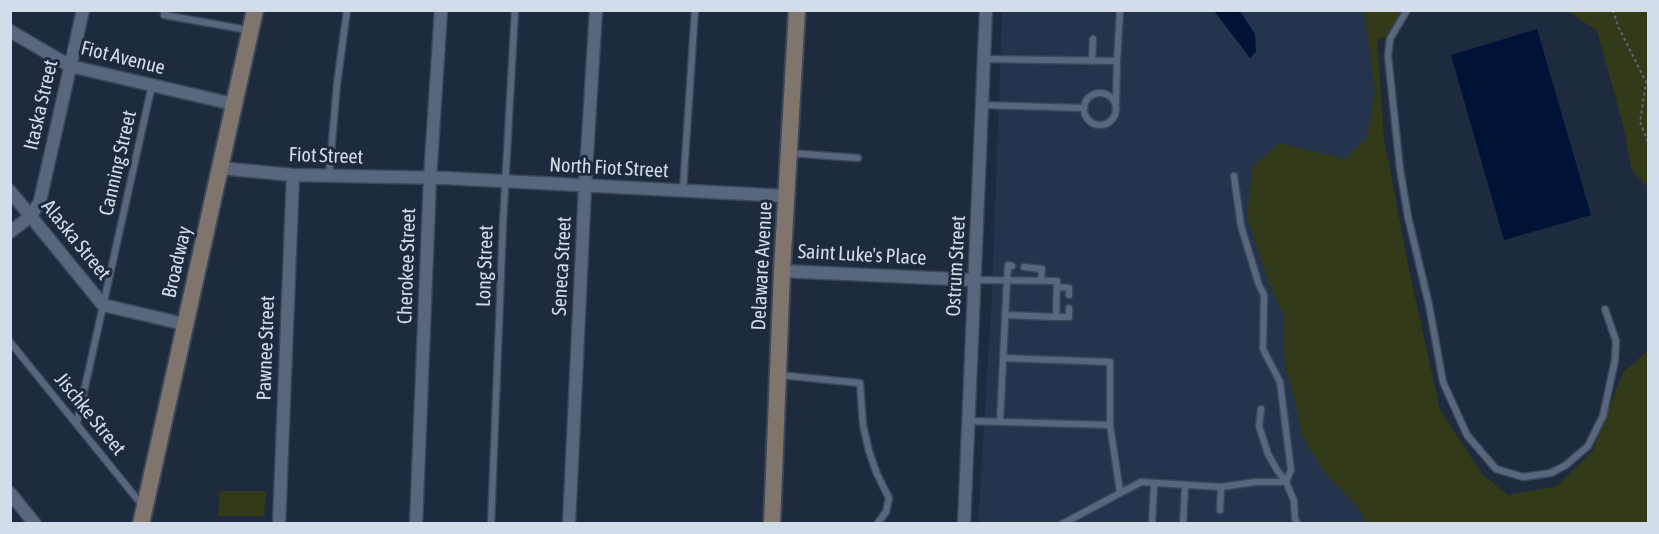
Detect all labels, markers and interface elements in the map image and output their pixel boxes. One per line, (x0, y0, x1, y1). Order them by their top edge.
street label: Fiot Avenue (78, 36, 168, 80)
street label: Itaska Street (19, 58, 63, 152)
street label: Canning Street (94, 108, 142, 218)
street label: Fiot Street (288, 143, 364, 169)
street label: North Fiot Street (549, 153, 669, 183)
street label: Alaska Street (36, 195, 116, 285)
street label: Delaware Avenue (747, 201, 777, 331)
street label: Cherokee Street (393, 208, 421, 324)
street label: Ostrum Street (941, 215, 971, 317)
street label: Seneca Street (547, 216, 577, 316)
street label: Broadway (157, 224, 197, 300)
street label: Long Street (472, 225, 498, 307)
street label: Saint Luke's Place (797, 240, 927, 270)
street label: Pawnee Street (252, 295, 280, 401)
street label: Jischke Street (49, 368, 131, 460)

